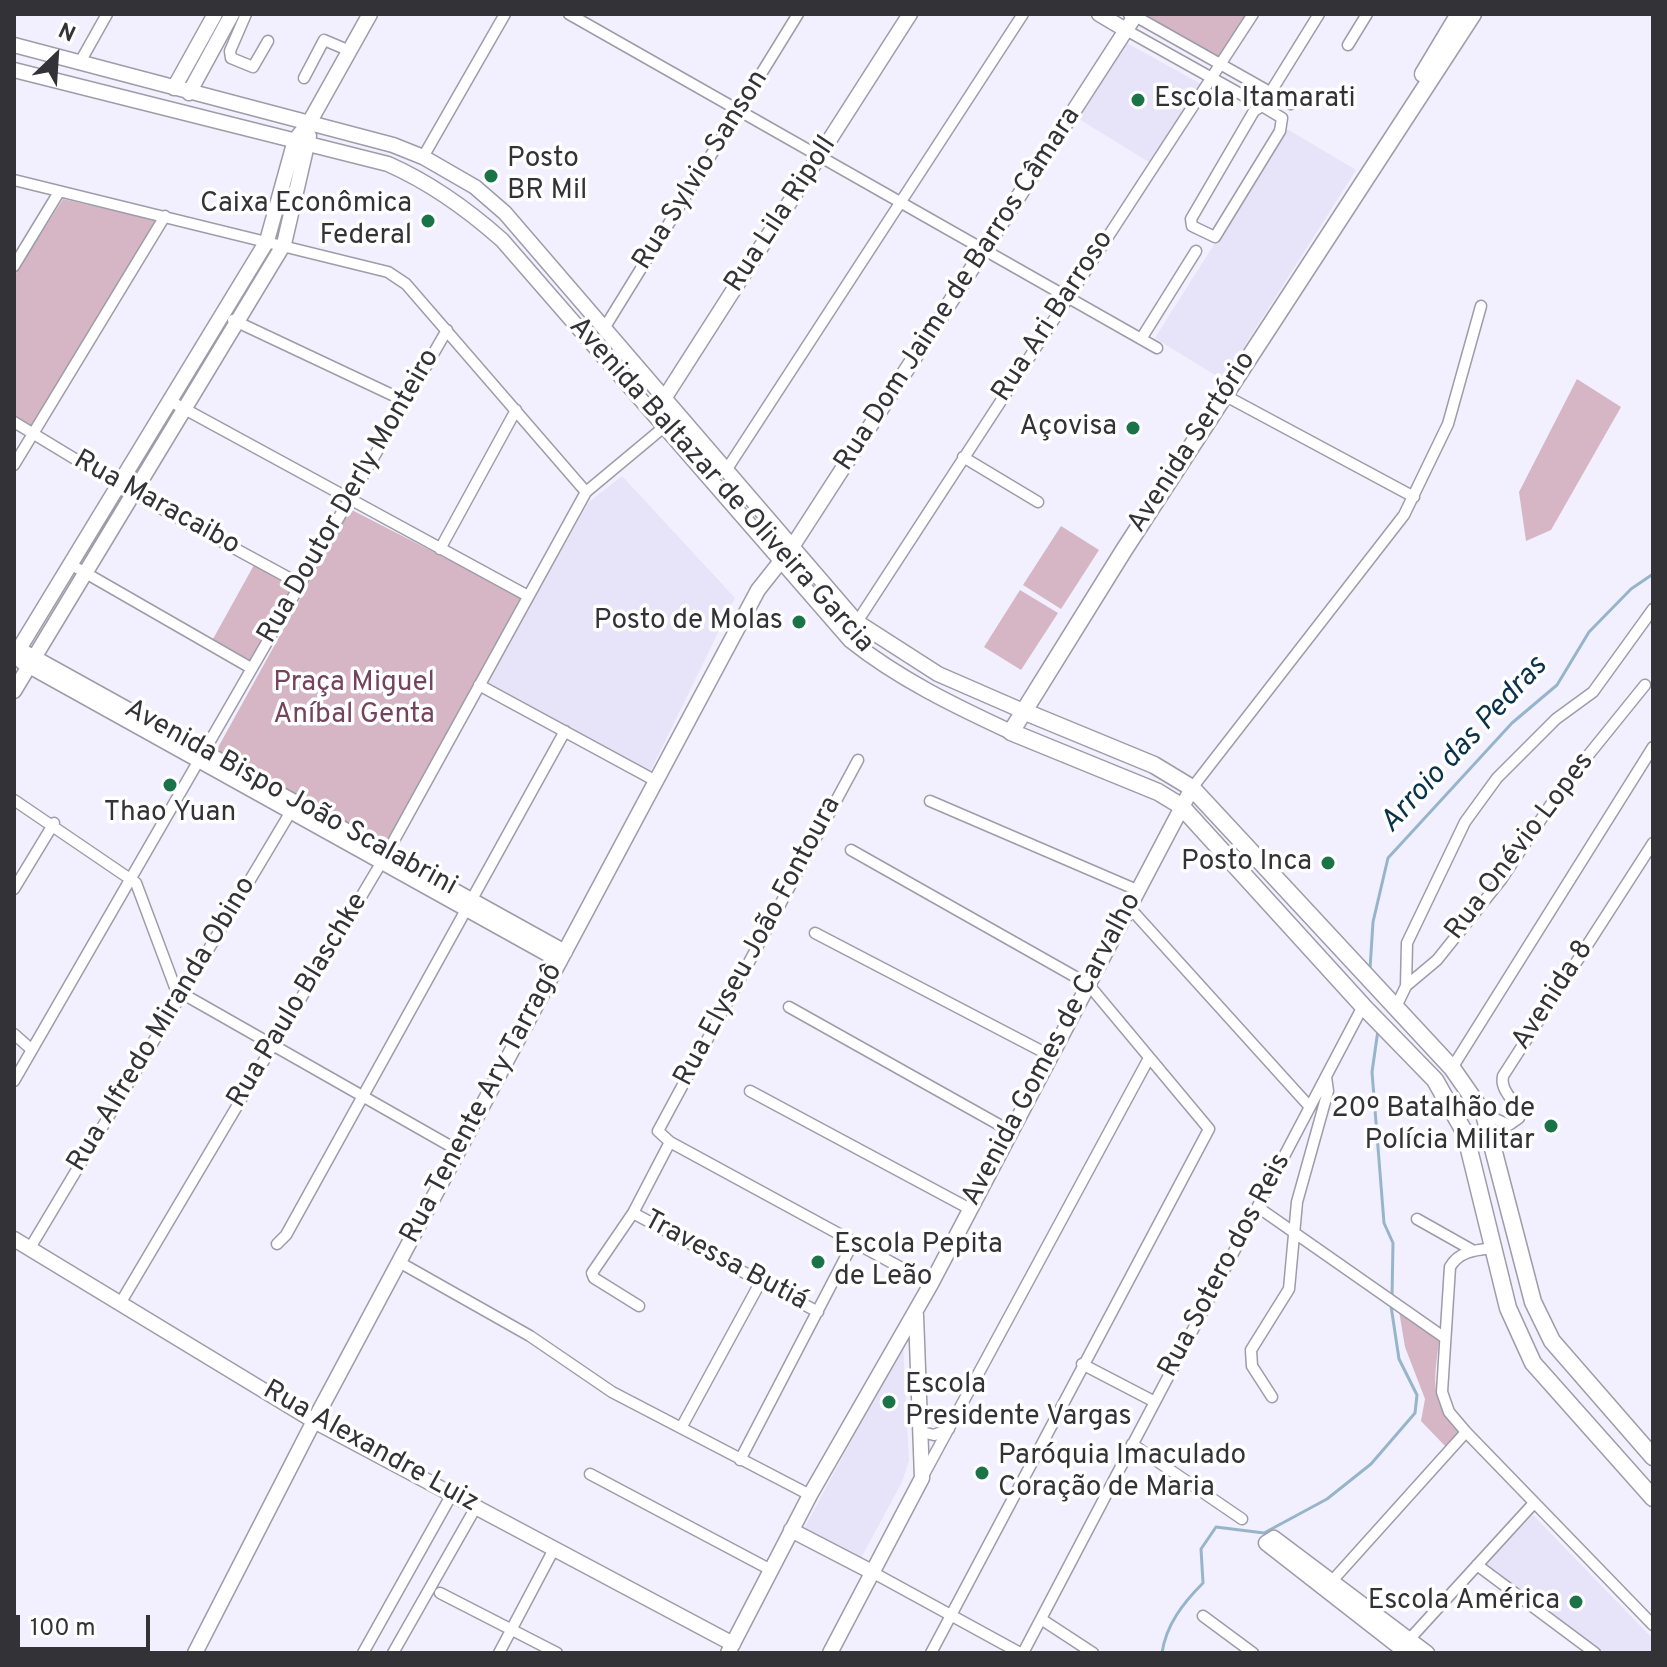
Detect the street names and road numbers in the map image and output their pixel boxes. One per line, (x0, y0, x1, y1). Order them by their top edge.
street label: Rua Sylvio Sanson (627, 65, 777, 277)
street label: Rua Dom Jaime de Barros Câmara (829, 102, 1089, 478)
street label: Rua Lila Ripoll (719, 131, 845, 299)
street label: Rua Ari Barroso (986, 225, 1122, 409)
street label: Avenida Baltazar de Oliveira Garcia (560, 311, 880, 661)
street label: Rua Doutor Derly Monteiro (252, 344, 448, 650)
street label: Avenida Sertório (1122, 346, 1264, 540)
street label: Rua Maracaibo (67, 444, 245, 564)
street label: Avenida Bispo João Scalabrini (118, 693, 462, 905)
street label: Rua Onévio Lopes (1440, 747, 1602, 947)
street label: Rua Elyseu João Fontoura (668, 791, 850, 1093)
street label: Rua Alfredo Miranda Obino (62, 871, 264, 1179)
street label: Rua Paulo Blaschke (222, 887, 376, 1115)
street label: Avenida Gomes de Carvalho (956, 888, 1150, 1212)
street label: Avenida 8 (1506, 935, 1602, 1057)
street label: Rua Tenente Ary Tarragô (395, 958, 571, 1250)
street label: Rua Sotero dos Reis (1153, 1148, 1299, 1384)
street label: Travessa Butiá (637, 1205, 813, 1319)
street label: Rua Alexandre Luiz (256, 1375, 484, 1521)

